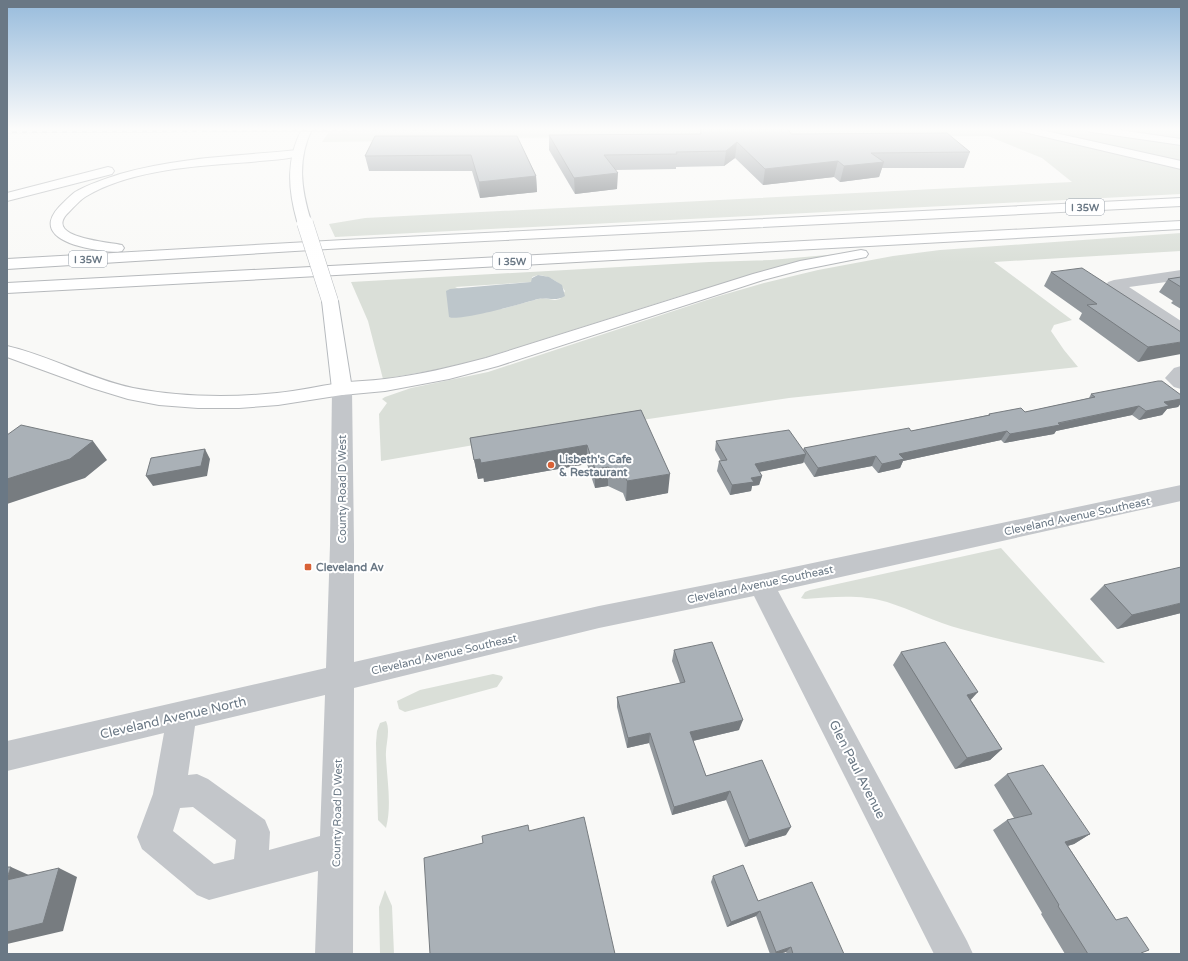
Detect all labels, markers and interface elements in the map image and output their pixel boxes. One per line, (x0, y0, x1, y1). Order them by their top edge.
road number: I 35W (1066, 199, 1104, 215)
road number: I 35W (69, 251, 107, 267)
road number: I 35W (493, 253, 531, 269)
street label: County Road D West (336, 435, 349, 543)
place label: Lisbeth's Cafe & Restaurant (559, 453, 633, 479)
marker: Lisbeth's Cafe & Restaurant (546, 460, 556, 470)
street label: Cleveland Avenue Southeast (1003, 495, 1151, 538)
place label: Cleveland Av (316, 561, 384, 574)
marker: Cleveland Av (303, 562, 313, 572)
street label: Cleveland Avenue Southeast (686, 563, 834, 606)
street label: Cleveland Avenue Southeast (370, 631, 518, 678)
street label: Cleveland Avenue North (98, 693, 248, 743)
street label: Glen Paul Avenue (825, 718, 889, 821)
street label: County Road D West (330, 759, 345, 867)

